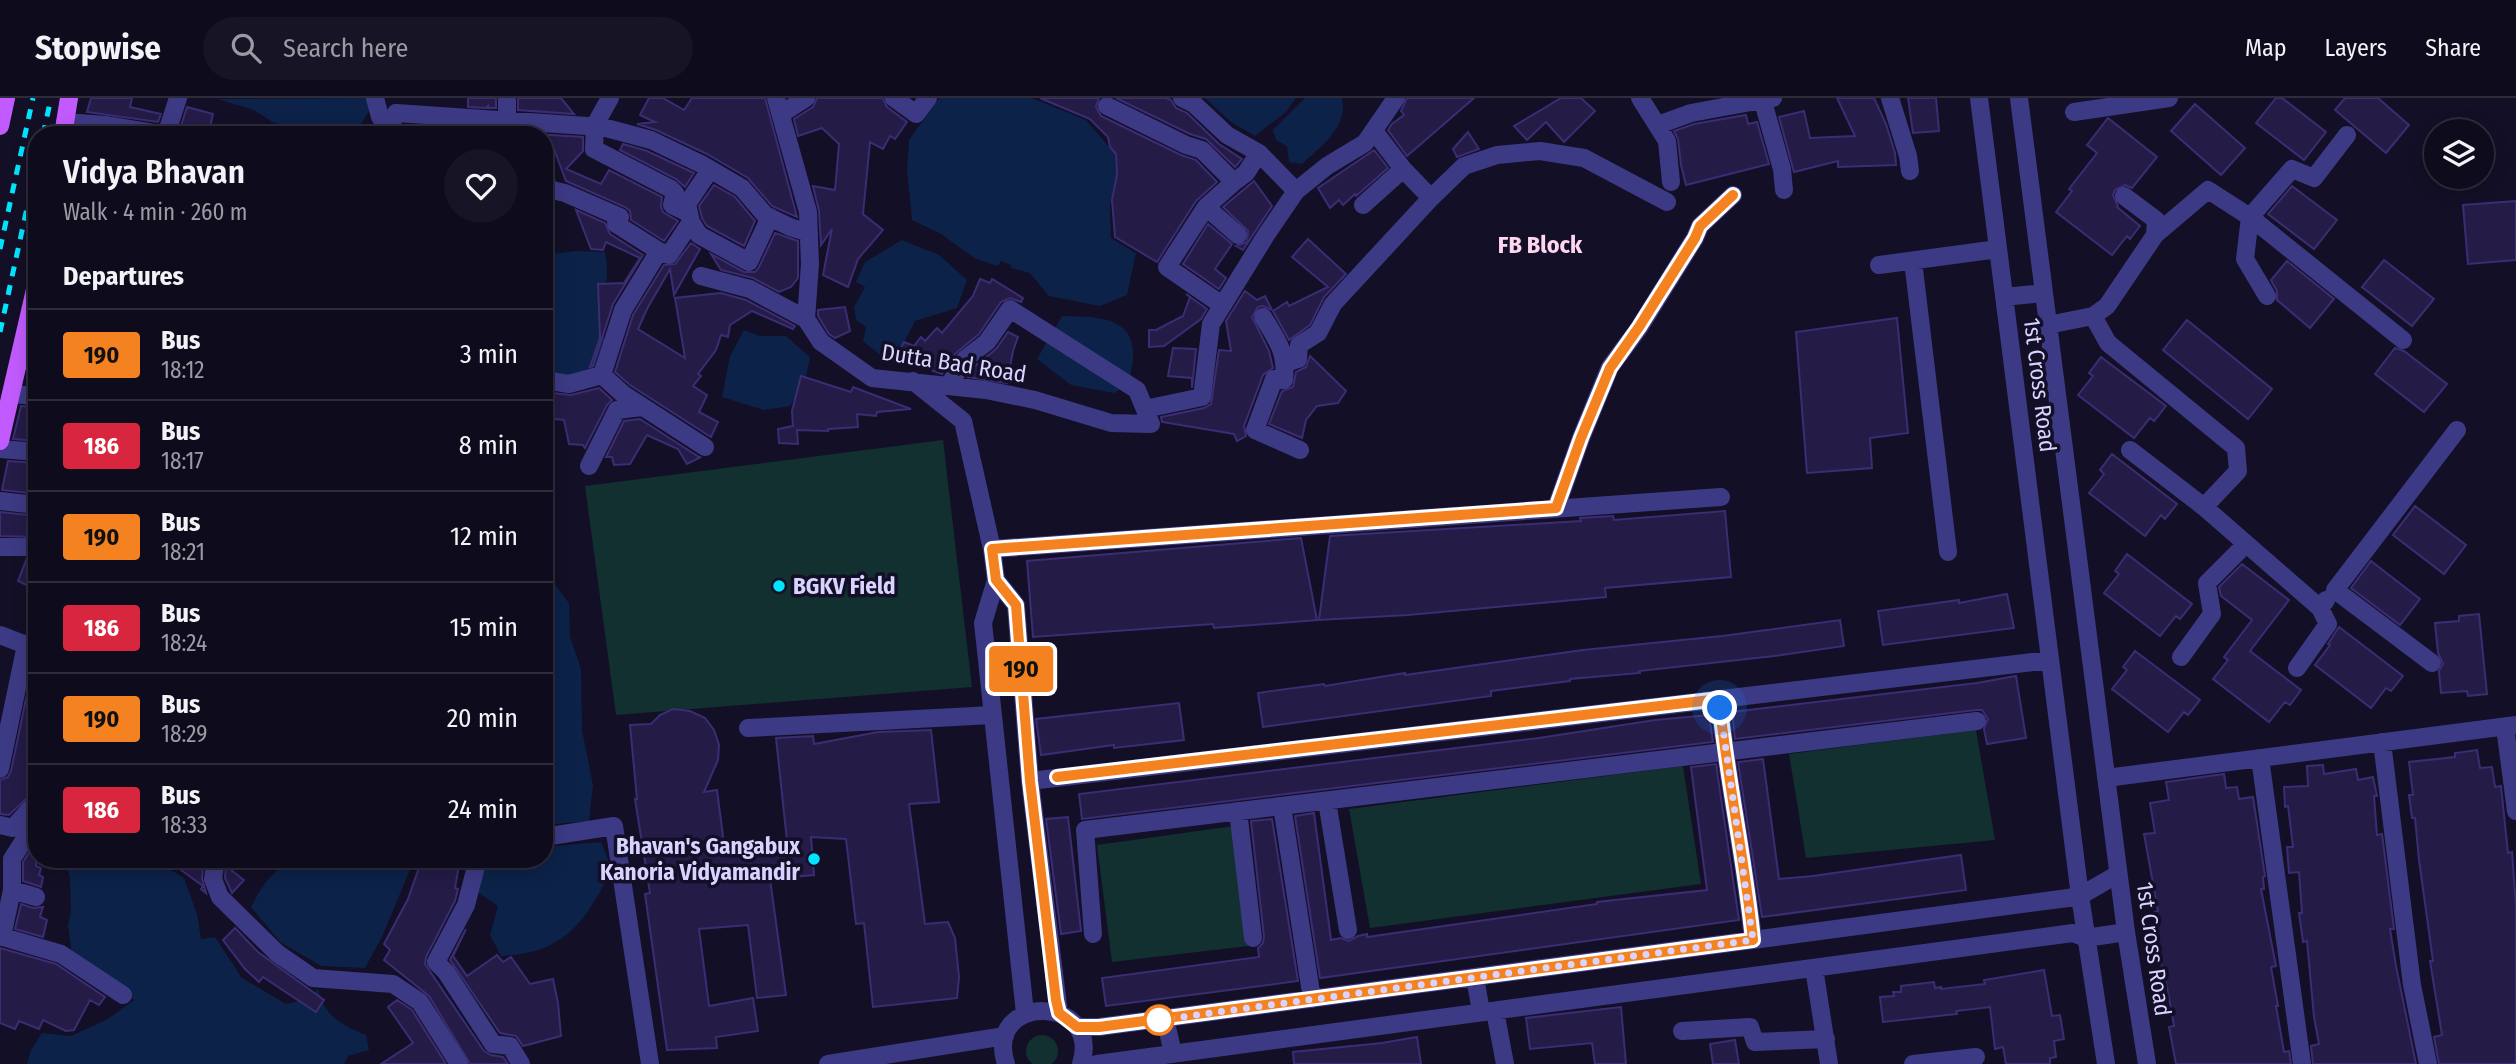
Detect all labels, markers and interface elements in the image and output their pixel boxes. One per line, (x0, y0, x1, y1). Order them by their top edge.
search box (203, 17, 693, 80)
text: Stopwise (35, 28, 161, 68)
icon: search (227, 29, 265, 67)
text: Search here (283, 33, 408, 64)
text: Map (2245, 34, 2287, 62)
text: Layers (2325, 34, 2387, 62)
text: Share (2425, 34, 2481, 62)
map controls (2424, 119, 2494, 189)
button: layers (2424, 119, 2494, 189)
button: heart (444, 149, 518, 223)
text: Vidya Bhavan (63, 152, 245, 192)
text: Walk · 4 min · 260 m (63, 198, 248, 226)
district label: FB Block (1498, 231, 1583, 259)
text: Departures (63, 261, 184, 292)
street label: 1st Cross Road (2018, 316, 2062, 454)
text: Bus (161, 325, 200, 356)
street label: Dutta Bad Road (880, 338, 1028, 388)
text: 3 min (460, 339, 518, 370)
text: 190 (84, 341, 119, 369)
text: 18:12 (161, 356, 205, 384)
text: Bus (161, 416, 200, 447)
text: 8 min (459, 430, 518, 461)
text: 186 (84, 432, 119, 460)
text: 18:17 (161, 447, 204, 475)
text: Bus (161, 507, 200, 538)
text: 12 min (450, 521, 518, 552)
text: 190 (84, 523, 119, 551)
text: 18:21 (161, 538, 205, 566)
place label: BGKV Field (793, 572, 896, 600)
marker: BGKV Field (771, 578, 787, 594)
text: Bus (161, 598, 200, 629)
text: 15 min (450, 612, 518, 643)
text: 186 (84, 614, 119, 642)
text: 18:24 (161, 629, 207, 657)
line badge: 190 (981, 646, 1061, 692)
text: 190 (1003, 655, 1039, 683)
text: Bus (161, 689, 200, 720)
your location (1702, 690, 1737, 725)
text: 20 min (447, 703, 518, 734)
text: 190 (84, 705, 119, 733)
text: 18:29 (161, 720, 208, 748)
text: Bus (161, 780, 200, 811)
text: 24 min (448, 794, 518, 825)
text: 186 (84, 796, 119, 824)
text: 18:33 (161, 811, 207, 839)
place label: Bhavan's Gangabux Kanoria Vidyamandir (600, 832, 801, 886)
marker: Bhavan's Gangabux Kanoria Vidyamandir (806, 851, 822, 867)
street label: 1st Cross Road (2131, 880, 2177, 1018)
unlabelled marker (1144, 1005, 1174, 1035)

